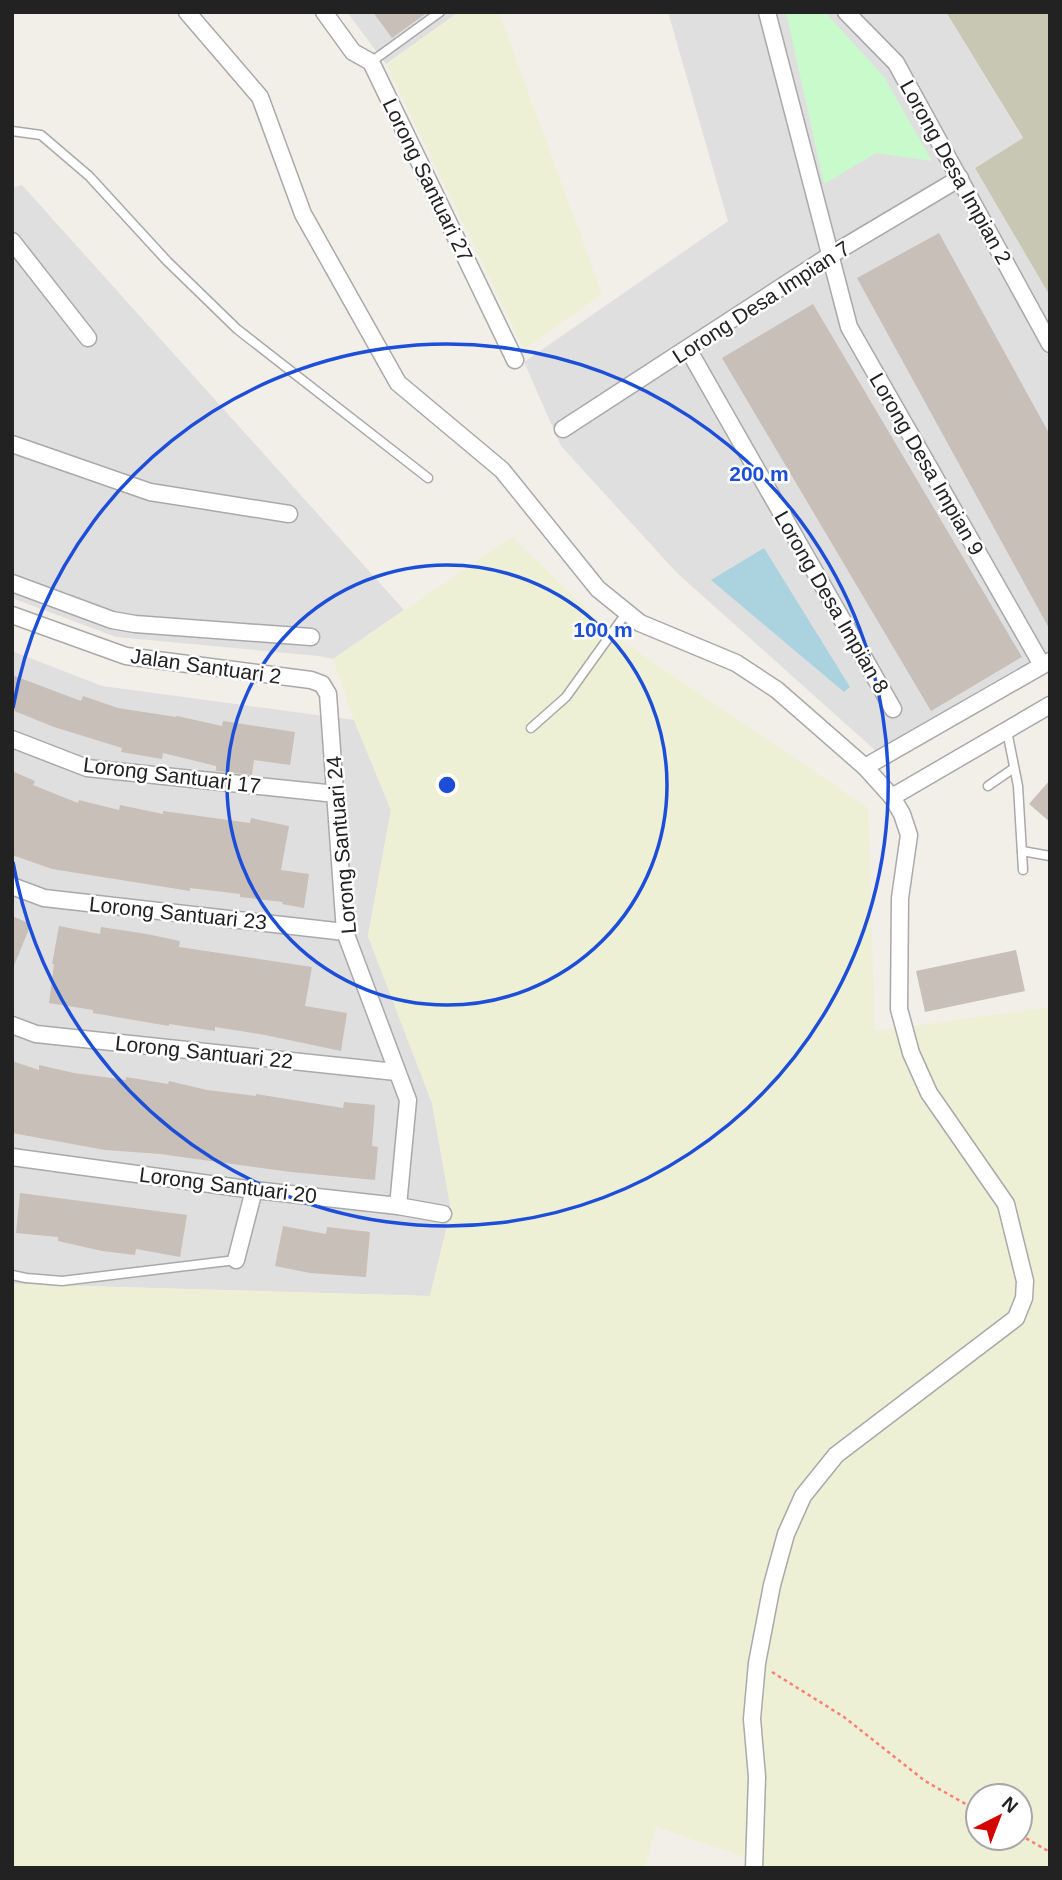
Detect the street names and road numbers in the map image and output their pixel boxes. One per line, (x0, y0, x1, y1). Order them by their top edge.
street label: Lorong Desa Impian 2 (896, 76, 1016, 268)
street label: Lorong Santuari 27 (379, 95, 477, 265)
street label: Lorong Desa Impian 7 (668, 236, 854, 368)
street label: Lorong Desa Impian 9 (865, 369, 989, 559)
street label: Lorong Desa Impian 8 (770, 507, 894, 697)
street label: Jalan Santuari 2 (129, 644, 283, 688)
street label: Lorong Santuari 17 (82, 753, 262, 797)
street label: Lorong Santuari 24 (322, 755, 360, 935)
street label: Lorong Santuari 23 (88, 892, 268, 934)
street label: Lorong Santuari 22 (114, 1031, 294, 1073)
street label: Lorong Santuari 20 (138, 1163, 318, 1207)

